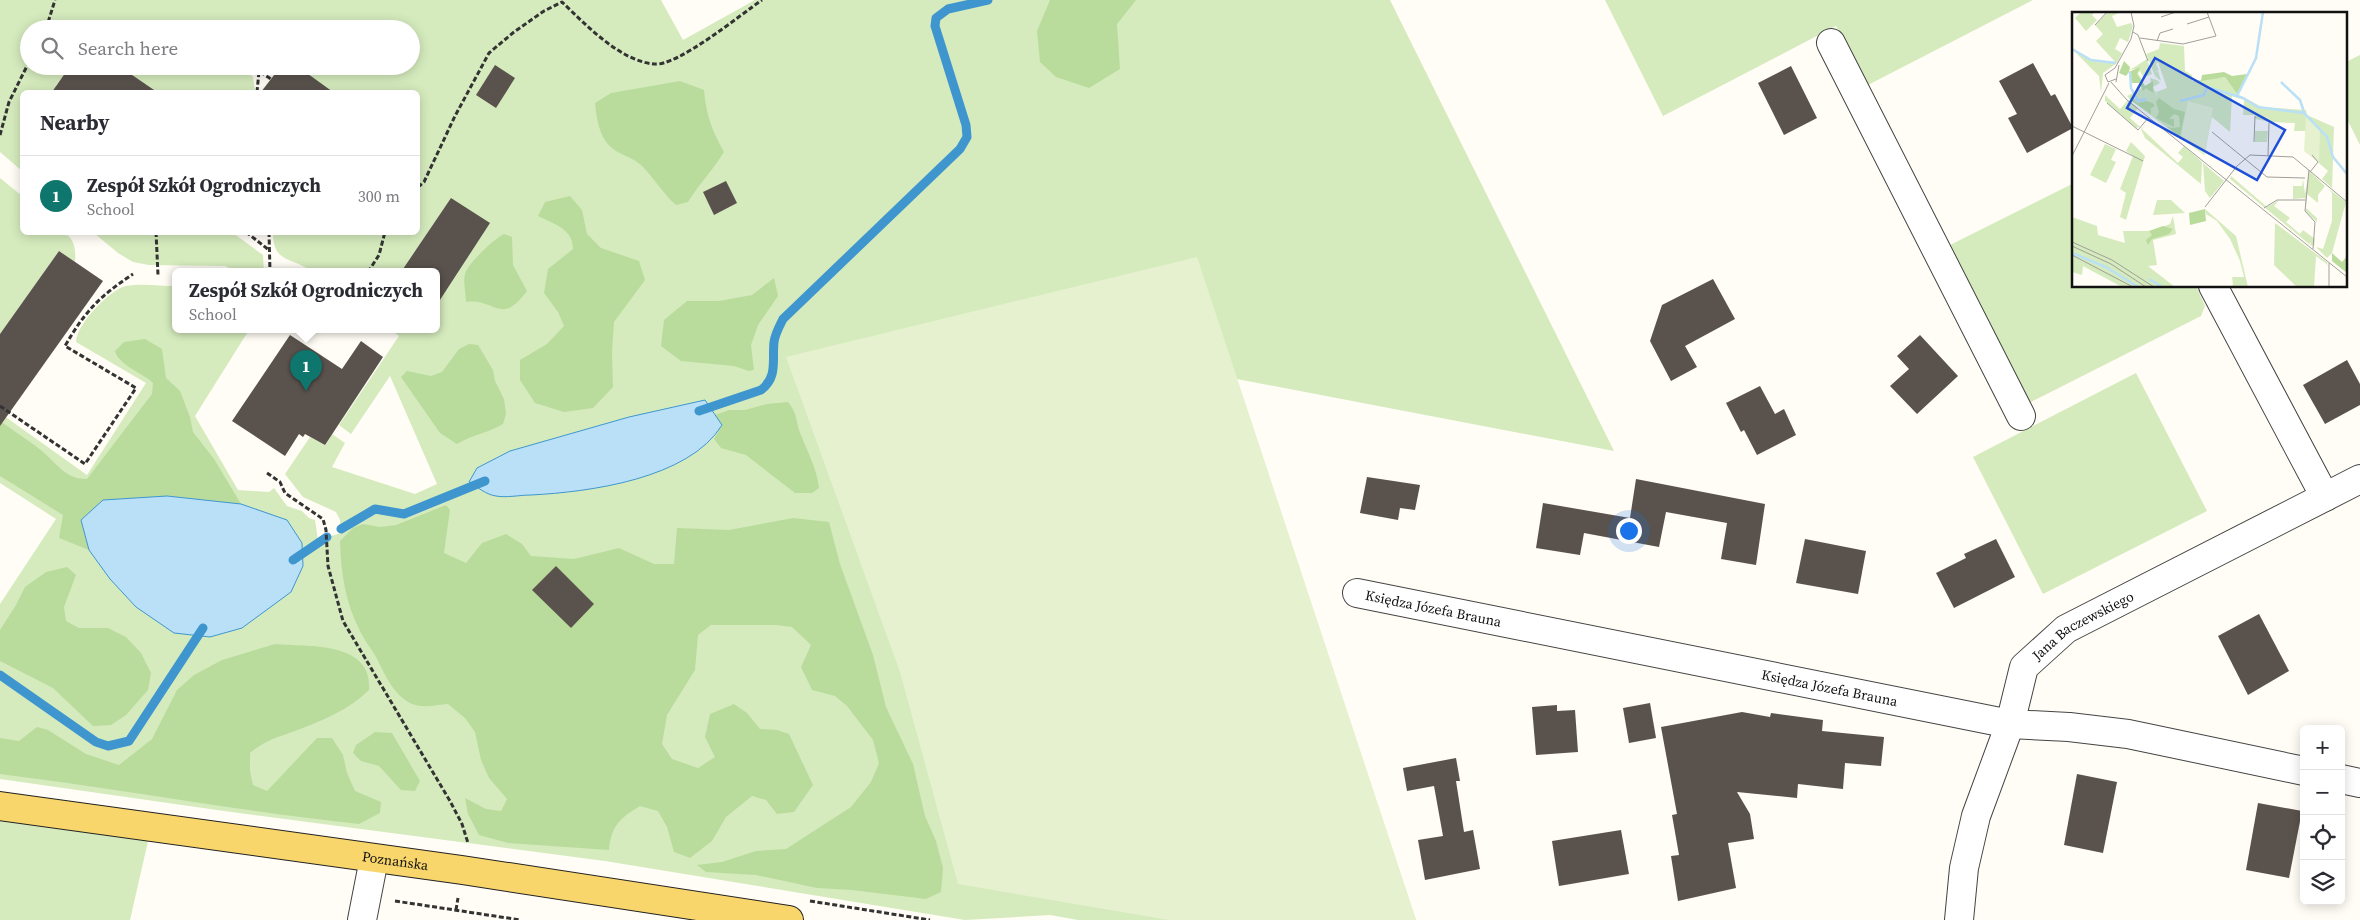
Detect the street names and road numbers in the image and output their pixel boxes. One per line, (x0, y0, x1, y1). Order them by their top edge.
street label: Księdza Józefa Brauna (1364, 585, 1504, 632)
street label: Jana Baczewskiego (2027, 586, 2137, 666)
street label: Księdza Józefa Brauna (1760, 664, 1900, 711)
street label: Poznańska (361, 846, 431, 875)

